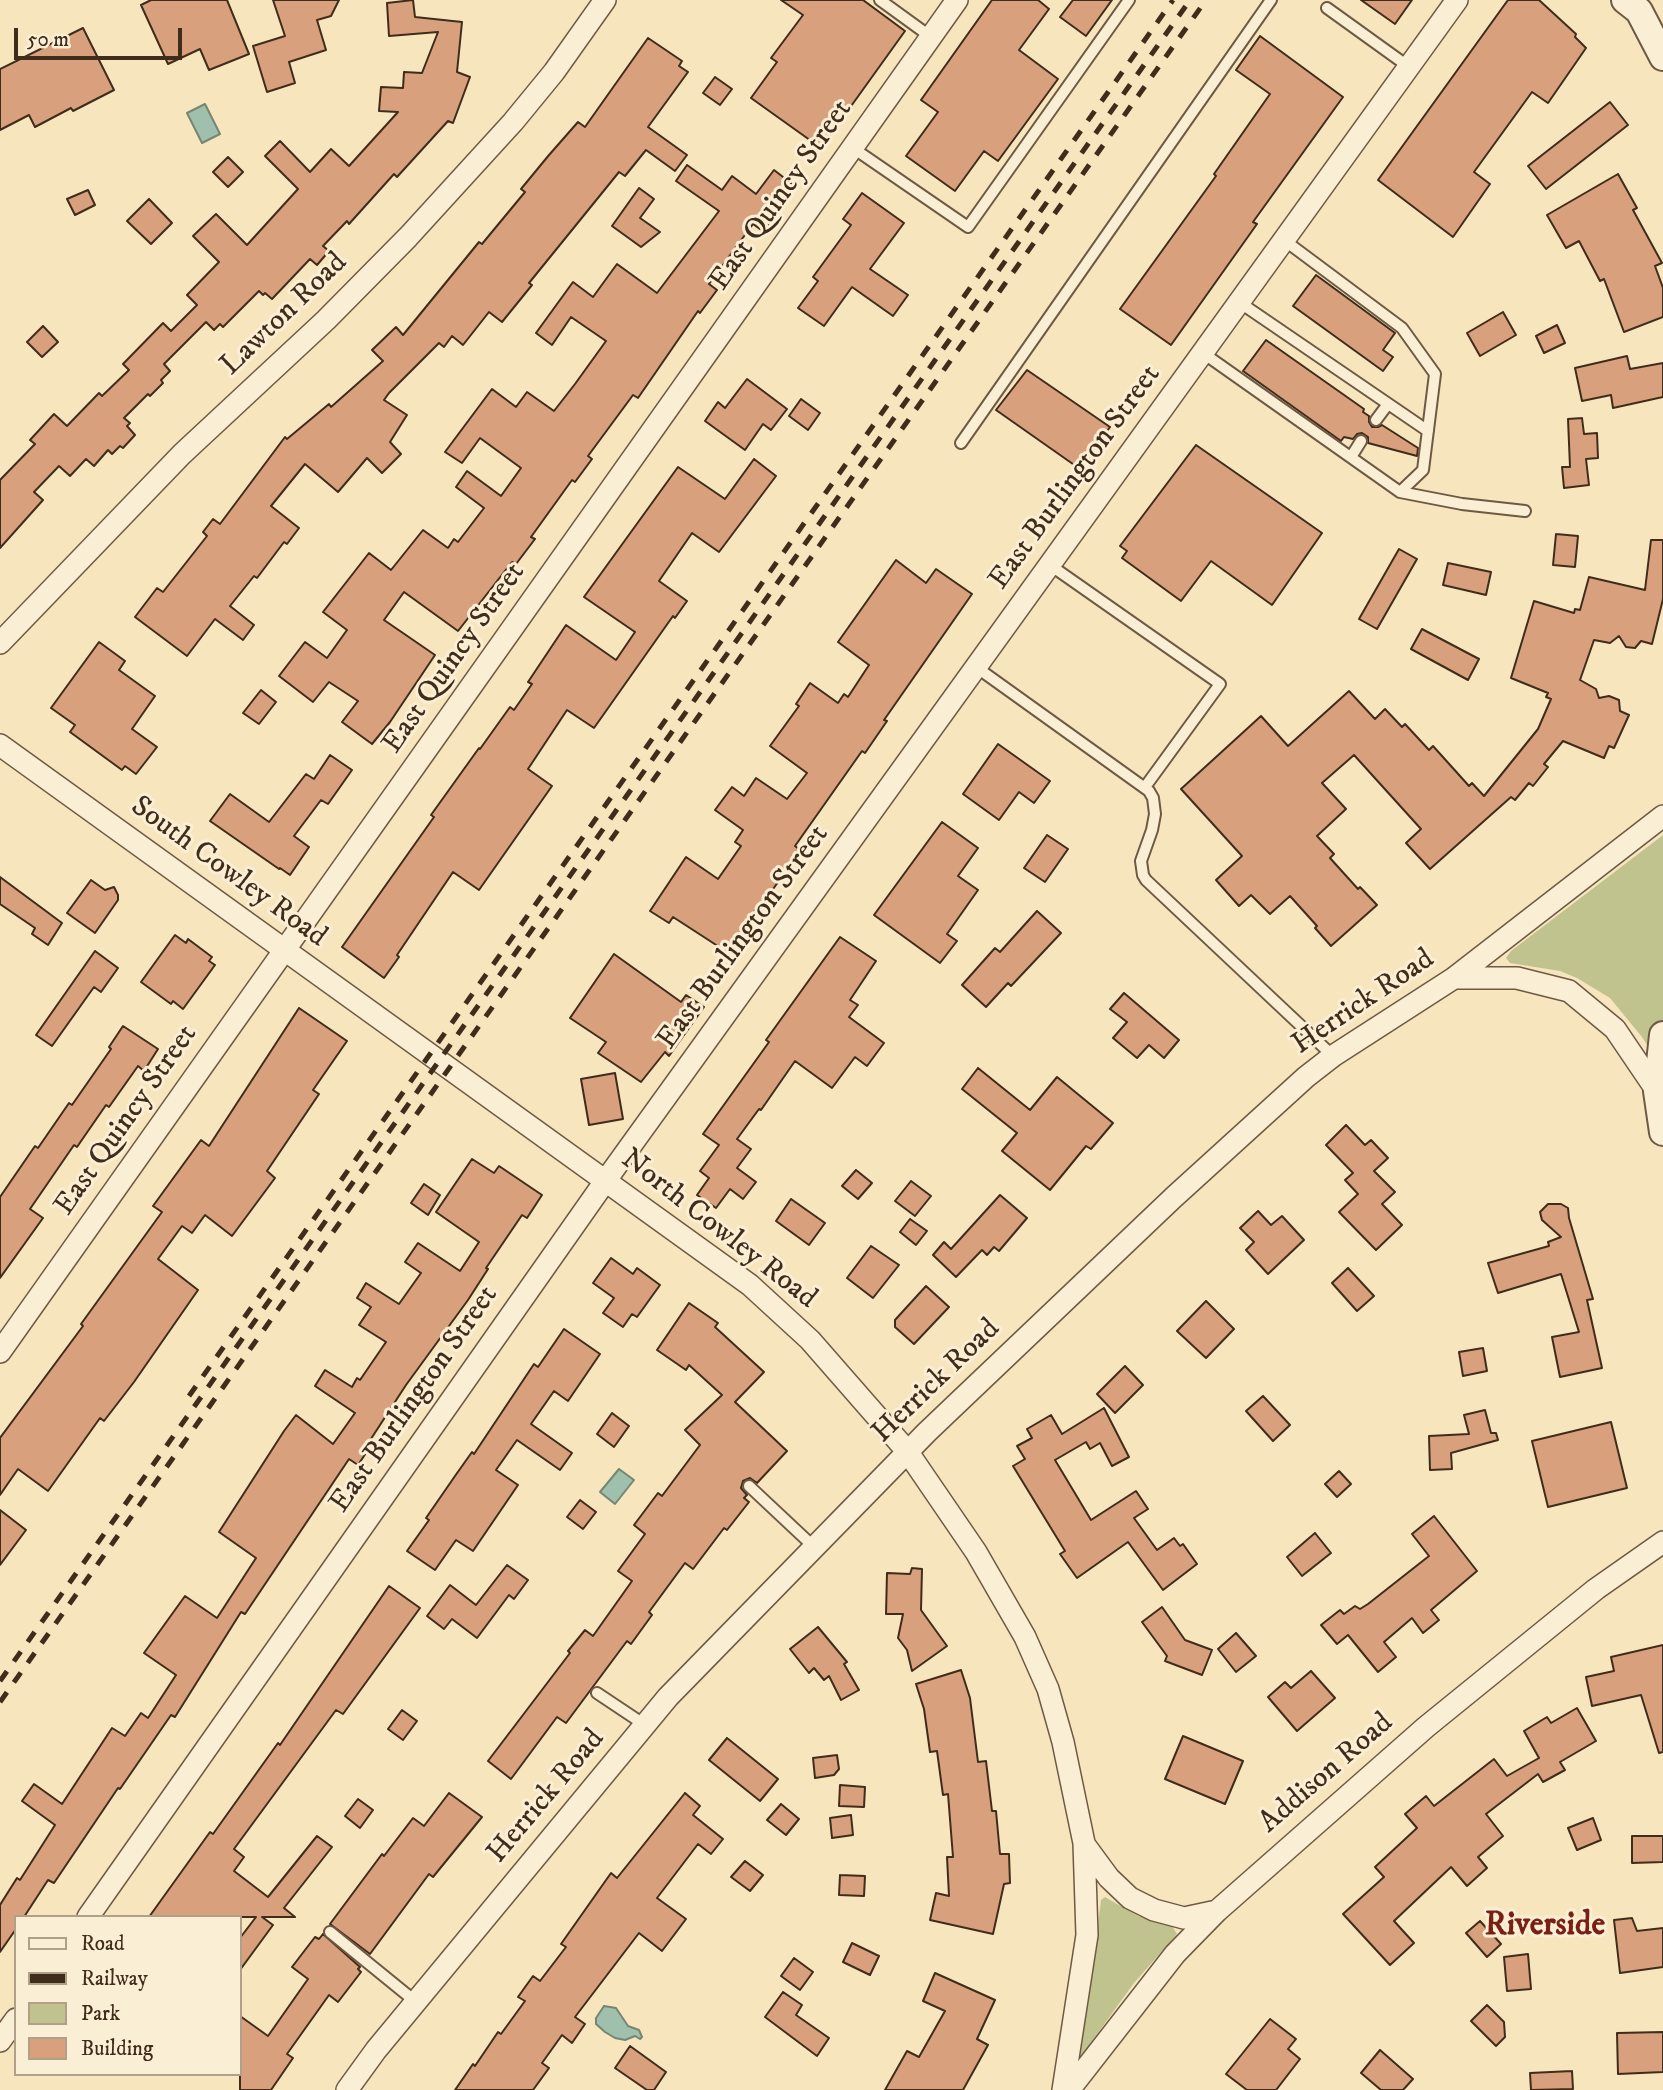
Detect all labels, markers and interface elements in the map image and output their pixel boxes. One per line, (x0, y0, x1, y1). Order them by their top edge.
scale bar (18, 14, 186, 58)
text: 50 m (27, 27, 69, 53)
street label: East Quincy Street (703, 94, 861, 298)
street label: Lawton Road (214, 246, 356, 384)
street label: East Burlington Street (982, 359, 1170, 597)
street label: East Quincy Street (376, 557, 534, 761)
street label: South Cowley Road (123, 790, 333, 956)
street label: East Burlington Street (650, 819, 838, 1057)
street label: Herrick Road (1286, 942, 1442, 1064)
street label: East Quincy Street (48, 1019, 206, 1223)
street label: North Cowley Road (613, 1142, 823, 1318)
street label: East Burlington Street (323, 1280, 507, 1520)
street label: Herrick Road (866, 1312, 1008, 1452)
street label: Addison Road (1253, 1706, 1401, 1842)
street label: Herrick Road (481, 1723, 613, 1871)
district label: Riverside (1485, 1907, 1605, 1947)
legend (14, 1915, 242, 2076)
text: Road (81, 1931, 125, 1957)
text: Railway (81, 1966, 148, 1992)
text: Park (81, 2001, 120, 2027)
text: Building (81, 2036, 153, 2062)

